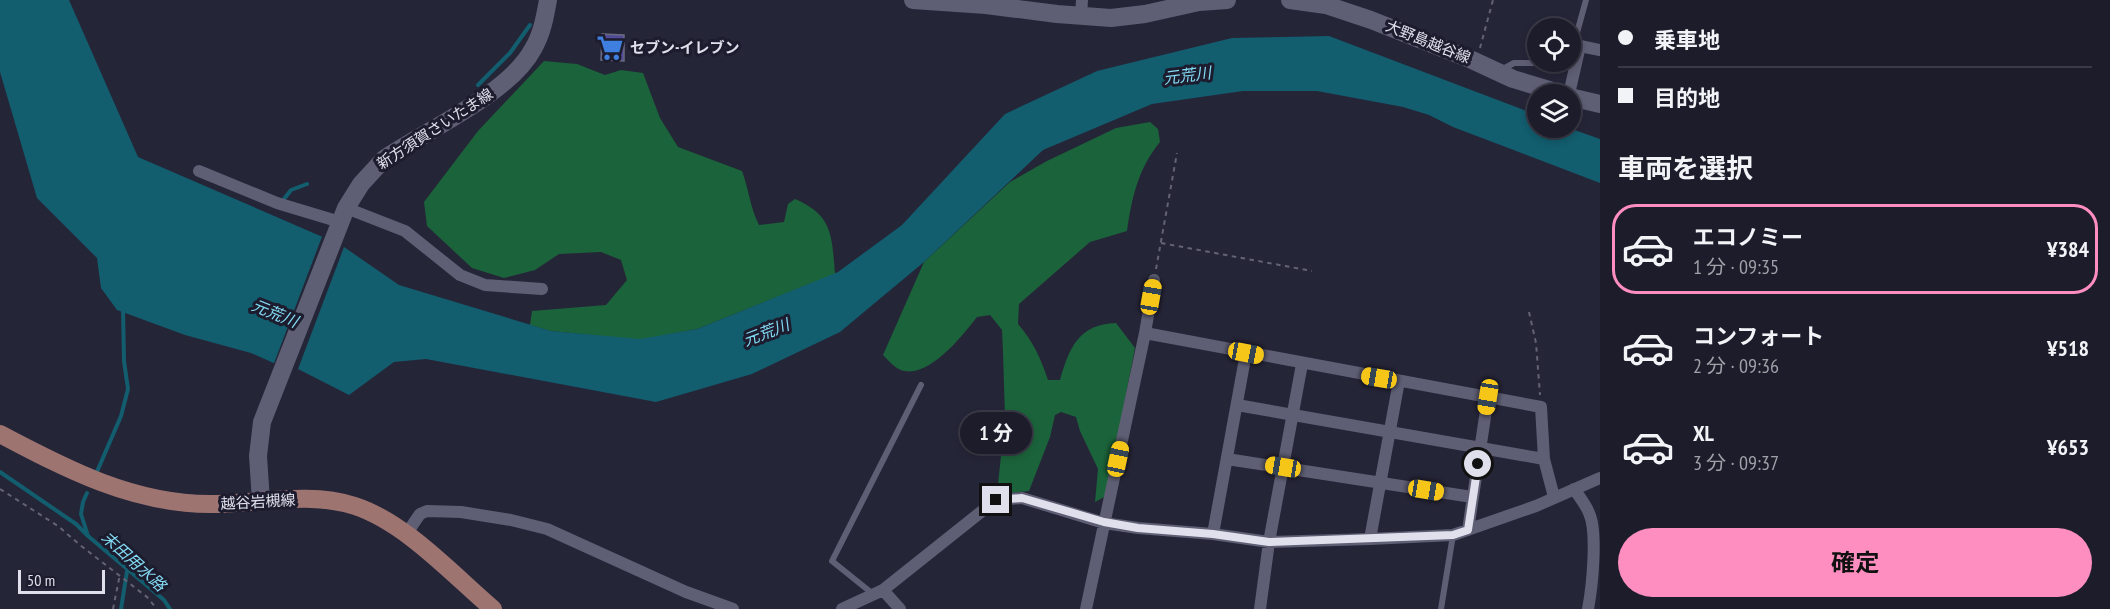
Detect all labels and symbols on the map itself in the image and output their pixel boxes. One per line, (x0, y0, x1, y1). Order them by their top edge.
street label: 大野島越谷線 (1383, 16, 1473, 67)
supermarket icon: セブン-イレブン (595, 33, 625, 63)
place label: セブン-イレブン (630, 38, 739, 57)
water label: 元荒川 (1162, 62, 1214, 88)
street label: 新方須賀さいたま線 (373, 84, 496, 173)
car (1139, 278, 1163, 316)
water label: 元荒川 (249, 295, 303, 332)
water label: 元荒川 (740, 313, 794, 350)
car (1227, 341, 1265, 365)
car (1360, 366, 1398, 390)
car (1476, 378, 1500, 416)
callout: 1 分 (960, 413, 1032, 455)
car (1105, 440, 1131, 478)
route start (1464, 450, 1491, 477)
car (1264, 455, 1302, 479)
car (1407, 478, 1445, 502)
route end (982, 486, 1009, 513)
street label: 越谷岩槻線 (219, 490, 296, 513)
water label: 末田用水路 (98, 527, 172, 597)
scale bar (18, 567, 105, 594)

